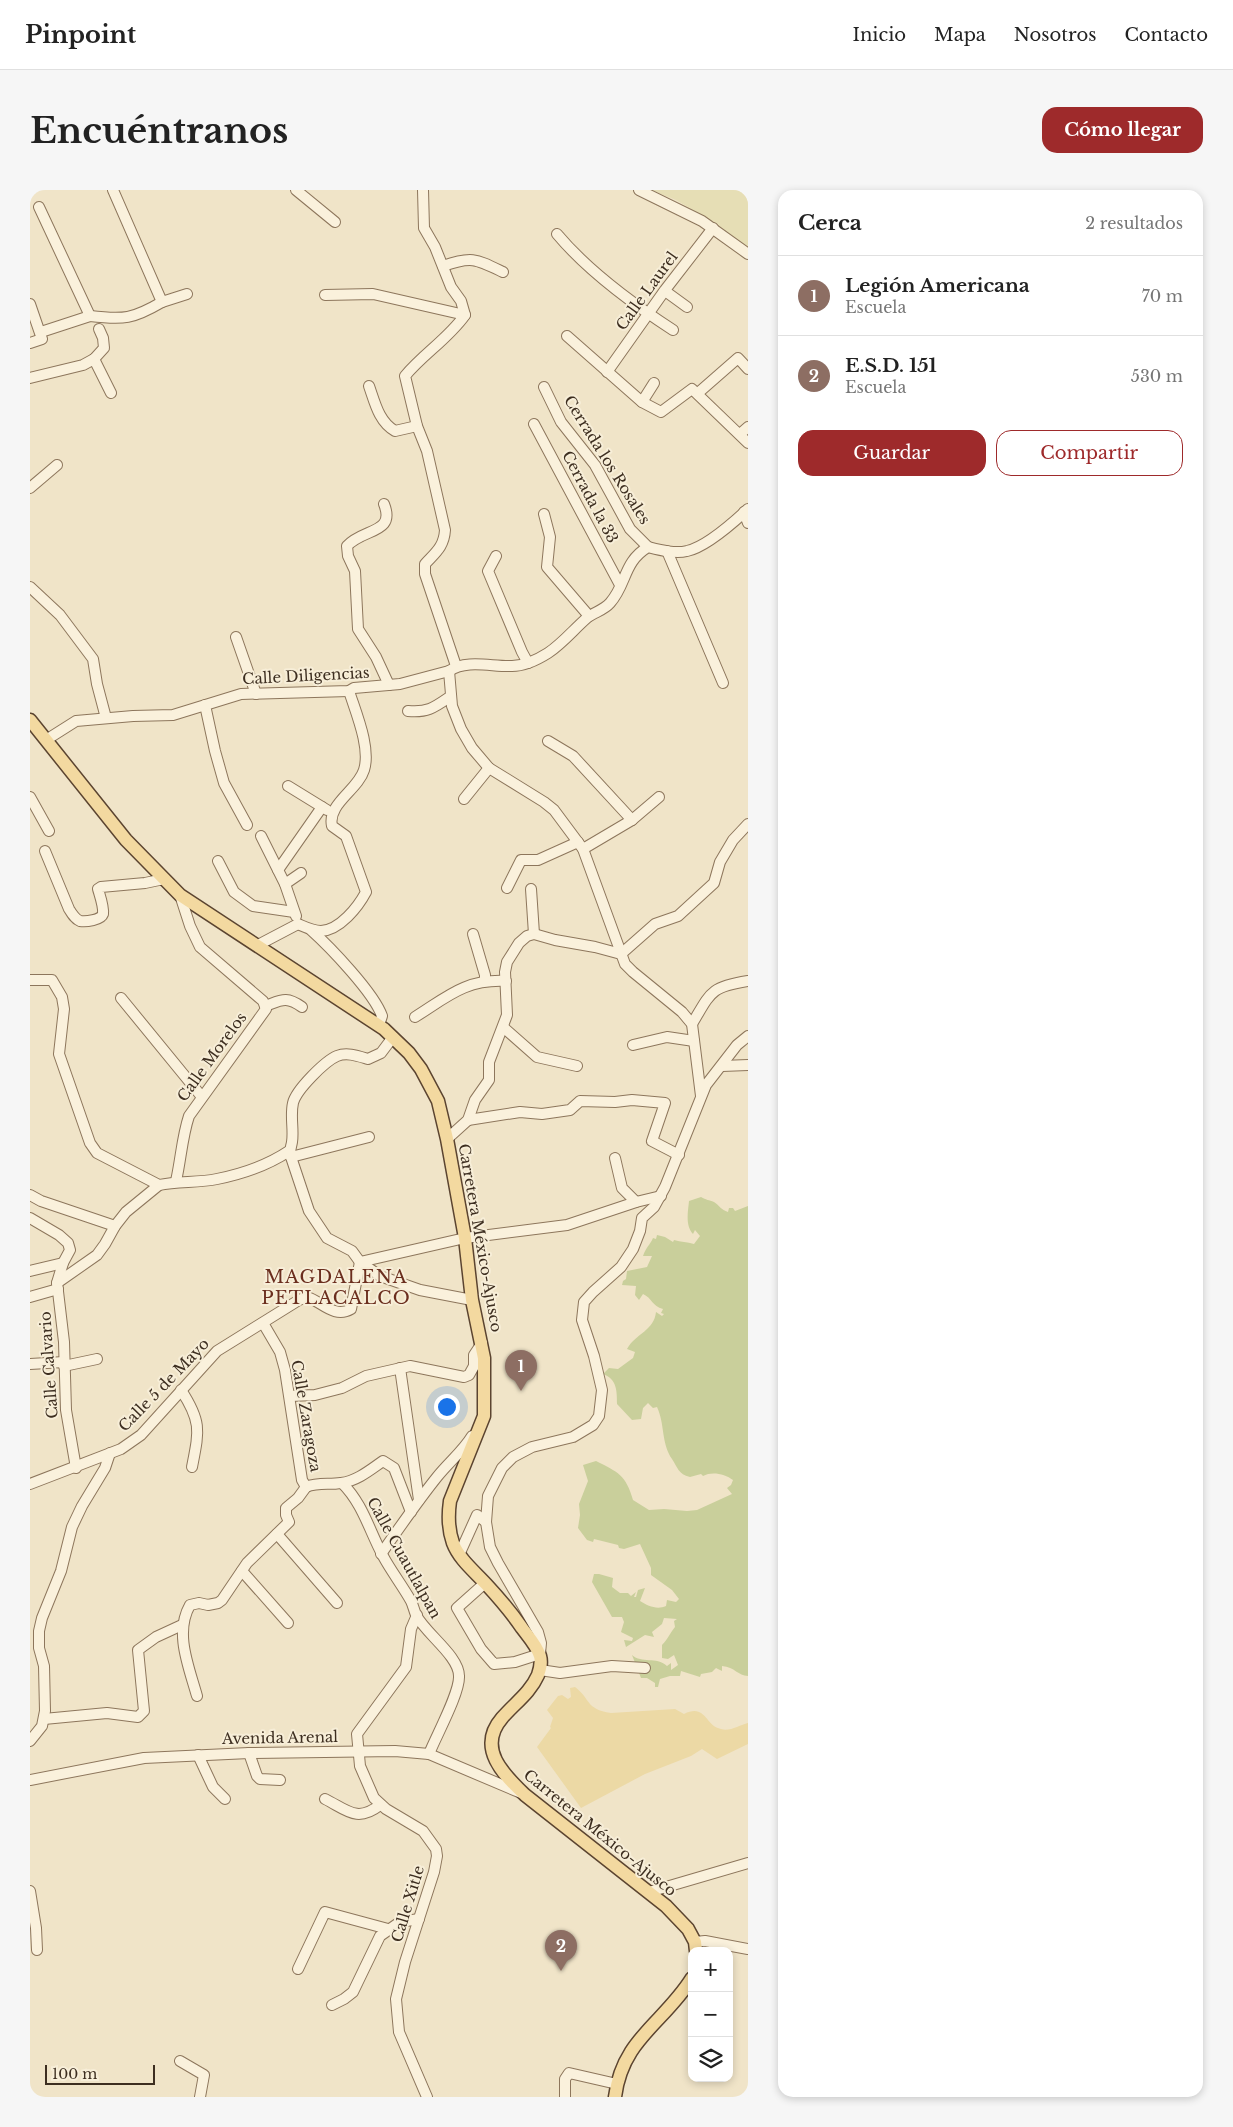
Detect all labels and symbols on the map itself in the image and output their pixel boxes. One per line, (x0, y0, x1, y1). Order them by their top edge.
street label: Calle Laurel (612, 248, 682, 334)
street label: Cerrada los Rosales (560, 392, 655, 528)
street label: Cerrada la 33 (558, 447, 623, 546)
street label: Calle Diligencias (242, 663, 370, 688)
street label: Calle Morelos (173, 1008, 250, 1105)
street label: Carretera México-Ajusco (455, 1142, 506, 1334)
district label: MAGDALENA PETLACALCO (261, 1266, 411, 1309)
street label: Calle Calvario (35, 1311, 62, 1419)
street label: Calle 5 de Mayo (114, 1334, 213, 1435)
pin: 1 (505, 1350, 537, 1391)
street label: Calle Zaragoza (287, 1358, 326, 1474)
your location (434, 1394, 460, 1420)
street label: Calle Cuautlalpan (363, 1494, 446, 1622)
street label: Avenida Arenal (221, 1727, 338, 1748)
street label: Carretera México-Ajusco (520, 1765, 681, 1900)
street label: Calle Xitle (387, 1863, 428, 1945)
pin: 2 (545, 1930, 577, 1971)
scale bar (45, 2062, 155, 2085)

